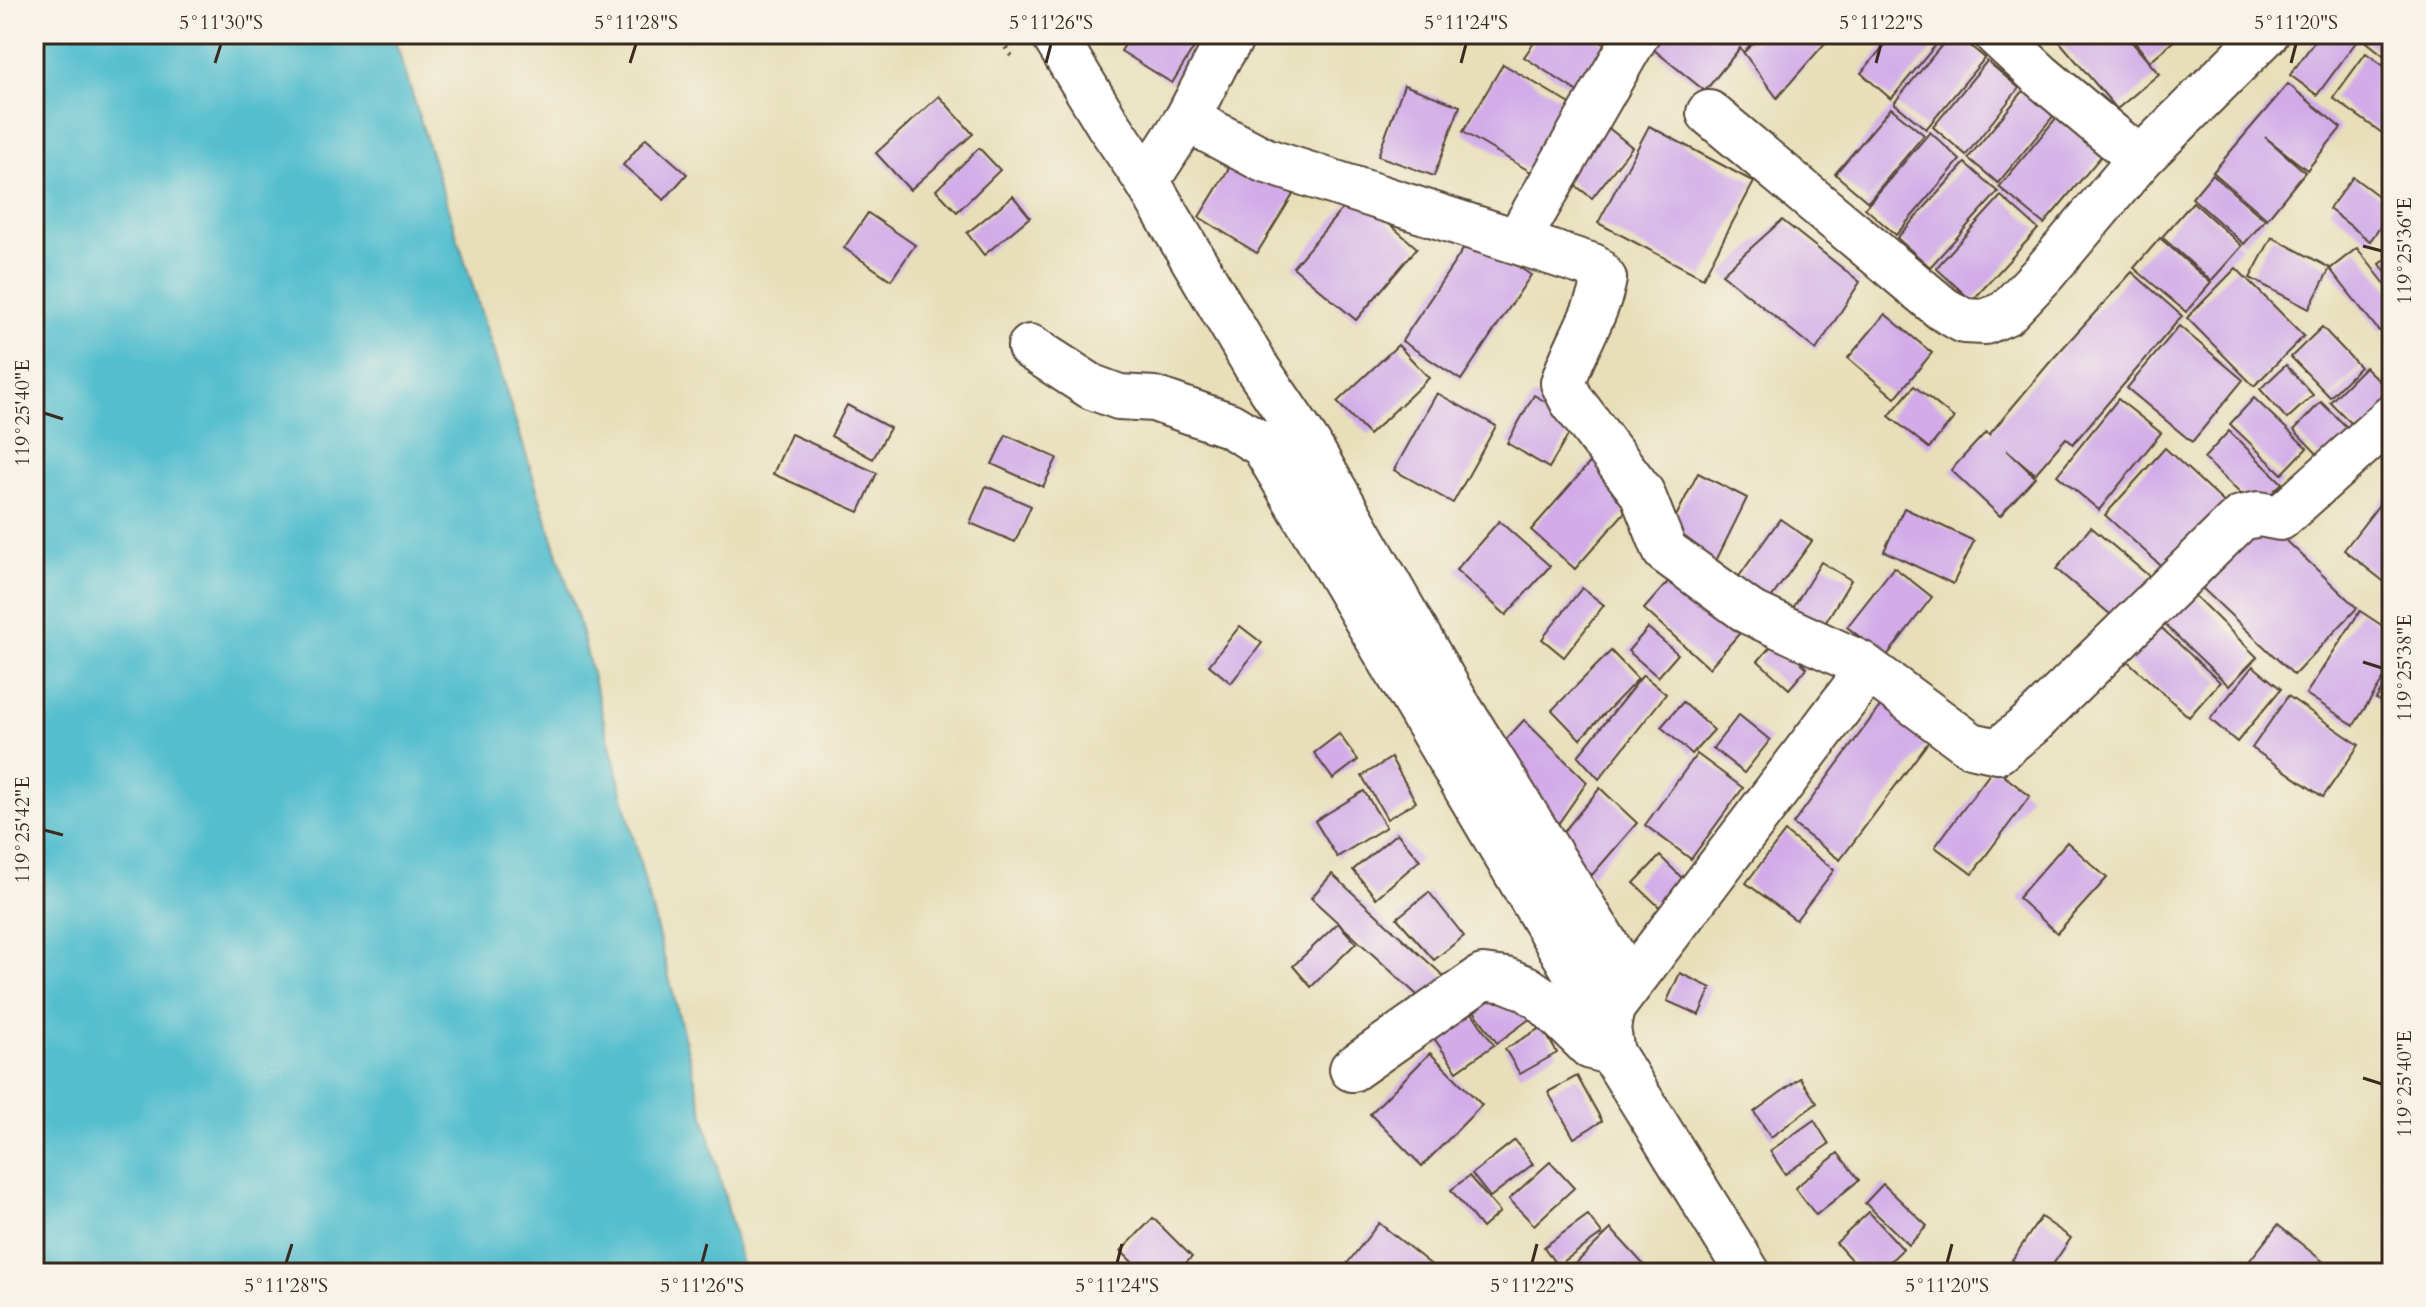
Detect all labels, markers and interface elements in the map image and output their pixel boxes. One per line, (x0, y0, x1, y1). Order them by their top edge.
text: 5°11'30"S (179, 9, 263, 36)
text: 5°11'28"S (594, 9, 678, 36)
text: 5°11'26"S (1009, 9, 1093, 36)
text: 5°11'24"S (1424, 9, 1508, 36)
text: 5°11'22"S (1839, 9, 1923, 36)
text: 5°11'20"S (2254, 9, 2338, 36)
text: 119°25'36"E (2391, 198, 2418, 304)
text: 119°25'40"E (9, 360, 36, 466)
text: 119°25'38"E (2391, 615, 2418, 721)
text: 119°25'42"E (9, 777, 36, 883)
text: 119°25'40"E (2391, 1031, 2418, 1137)
text: 5°11'28"S (244, 1272, 328, 1299)
text: 5°11'26"S (660, 1272, 744, 1299)
text: 5°11'24"S (1075, 1272, 1159, 1299)
text: 5°11'22"S (1490, 1272, 1574, 1299)
text: 5°11'20"S (1905, 1272, 1989, 1299)

